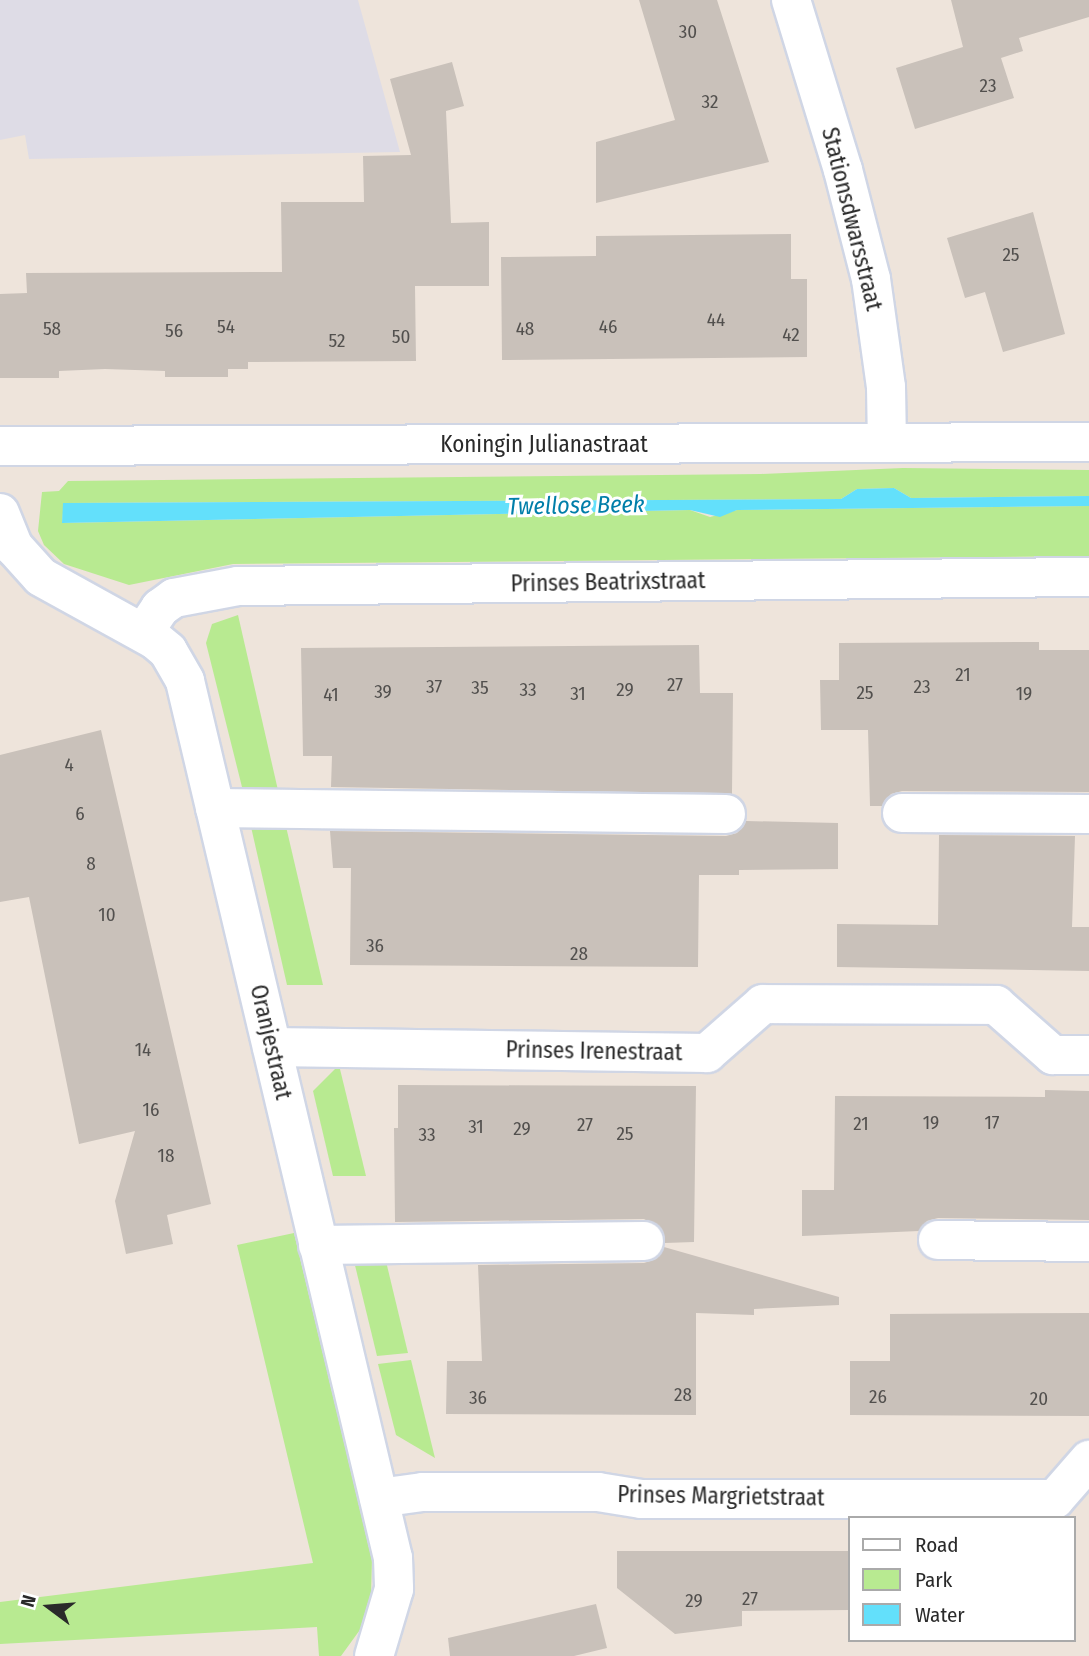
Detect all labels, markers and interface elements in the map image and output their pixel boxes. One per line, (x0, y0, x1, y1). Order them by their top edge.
house number: 30 (679, 21, 697, 43)
house number: 23 (980, 75, 996, 97)
house number: 32 (702, 91, 718, 113)
street label: Stationsdwarsstraat (816, 125, 888, 313)
house number: 25 (1002, 244, 1020, 266)
house number: 44 (707, 309, 725, 331)
house number: 54 (217, 316, 235, 338)
house number: 46 (599, 316, 617, 338)
house number: 58 (43, 318, 61, 340)
house number: 48 (516, 318, 534, 340)
house number: 56 (165, 320, 183, 342)
house number: 42 (782, 324, 800, 346)
house number: 50 (392, 326, 410, 348)
house number: 52 (329, 330, 345, 352)
street label: Koningin Julianastraat (440, 430, 648, 458)
water label: Twellose Beek (507, 490, 645, 522)
street label: Prinses Beatrixstraat (510, 567, 706, 597)
house number: 21 (955, 664, 971, 686)
house number: 27 (667, 674, 683, 696)
house number: 37 (426, 676, 442, 698)
house number: 23 (914, 676, 930, 698)
house number: 35 (471, 677, 489, 699)
house number: 33 (519, 679, 537, 701)
house number: 29 (616, 679, 634, 701)
house number: 39 (374, 681, 392, 703)
house number: 25 (856, 682, 874, 704)
house number: 31 (570, 683, 586, 705)
house number: 19 (1016, 683, 1032, 705)
house number: 41 (323, 684, 339, 706)
house number: 4 (64, 754, 74, 776)
house number: 6 (75, 803, 85, 825)
house number: 8 (86, 853, 96, 875)
house number: 10 (98, 904, 116, 926)
house number: 36 (366, 935, 384, 957)
house number: 28 (570, 943, 588, 965)
street label: Oranjestraat (244, 982, 298, 1102)
street label: Prinses Irenestraat (505, 1036, 683, 1066)
house number: 14 (135, 1039, 151, 1061)
house number: 16 (143, 1099, 159, 1121)
house number: 19 (923, 1112, 939, 1134)
house number: 17 (984, 1112, 1000, 1134)
house number: 21 (853, 1113, 869, 1135)
house number: 27 (577, 1114, 593, 1136)
house number: 31 (468, 1116, 484, 1138)
house number: 29 (513, 1118, 531, 1140)
house number: 25 (616, 1123, 634, 1145)
house number: 33 (418, 1124, 436, 1146)
house number: 18 (158, 1145, 174, 1167)
house number: 28 (674, 1384, 692, 1406)
house number: 26 (869, 1386, 887, 1408)
house number: 36 (469, 1387, 487, 1409)
house number: 20 (1030, 1388, 1048, 1410)
street label: Prinses Margrietstraat (617, 1480, 825, 1512)
legend (848, 1516, 1075, 1642)
text: Road (915, 1532, 959, 1558)
text: Park (915, 1567, 952, 1593)
north arrow (14, 1572, 84, 1642)
house number: 27 (742, 1588, 758, 1610)
house number: 29 (685, 1590, 703, 1612)
text: N (16, 1592, 41, 1610)
text: Water (915, 1602, 965, 1628)

